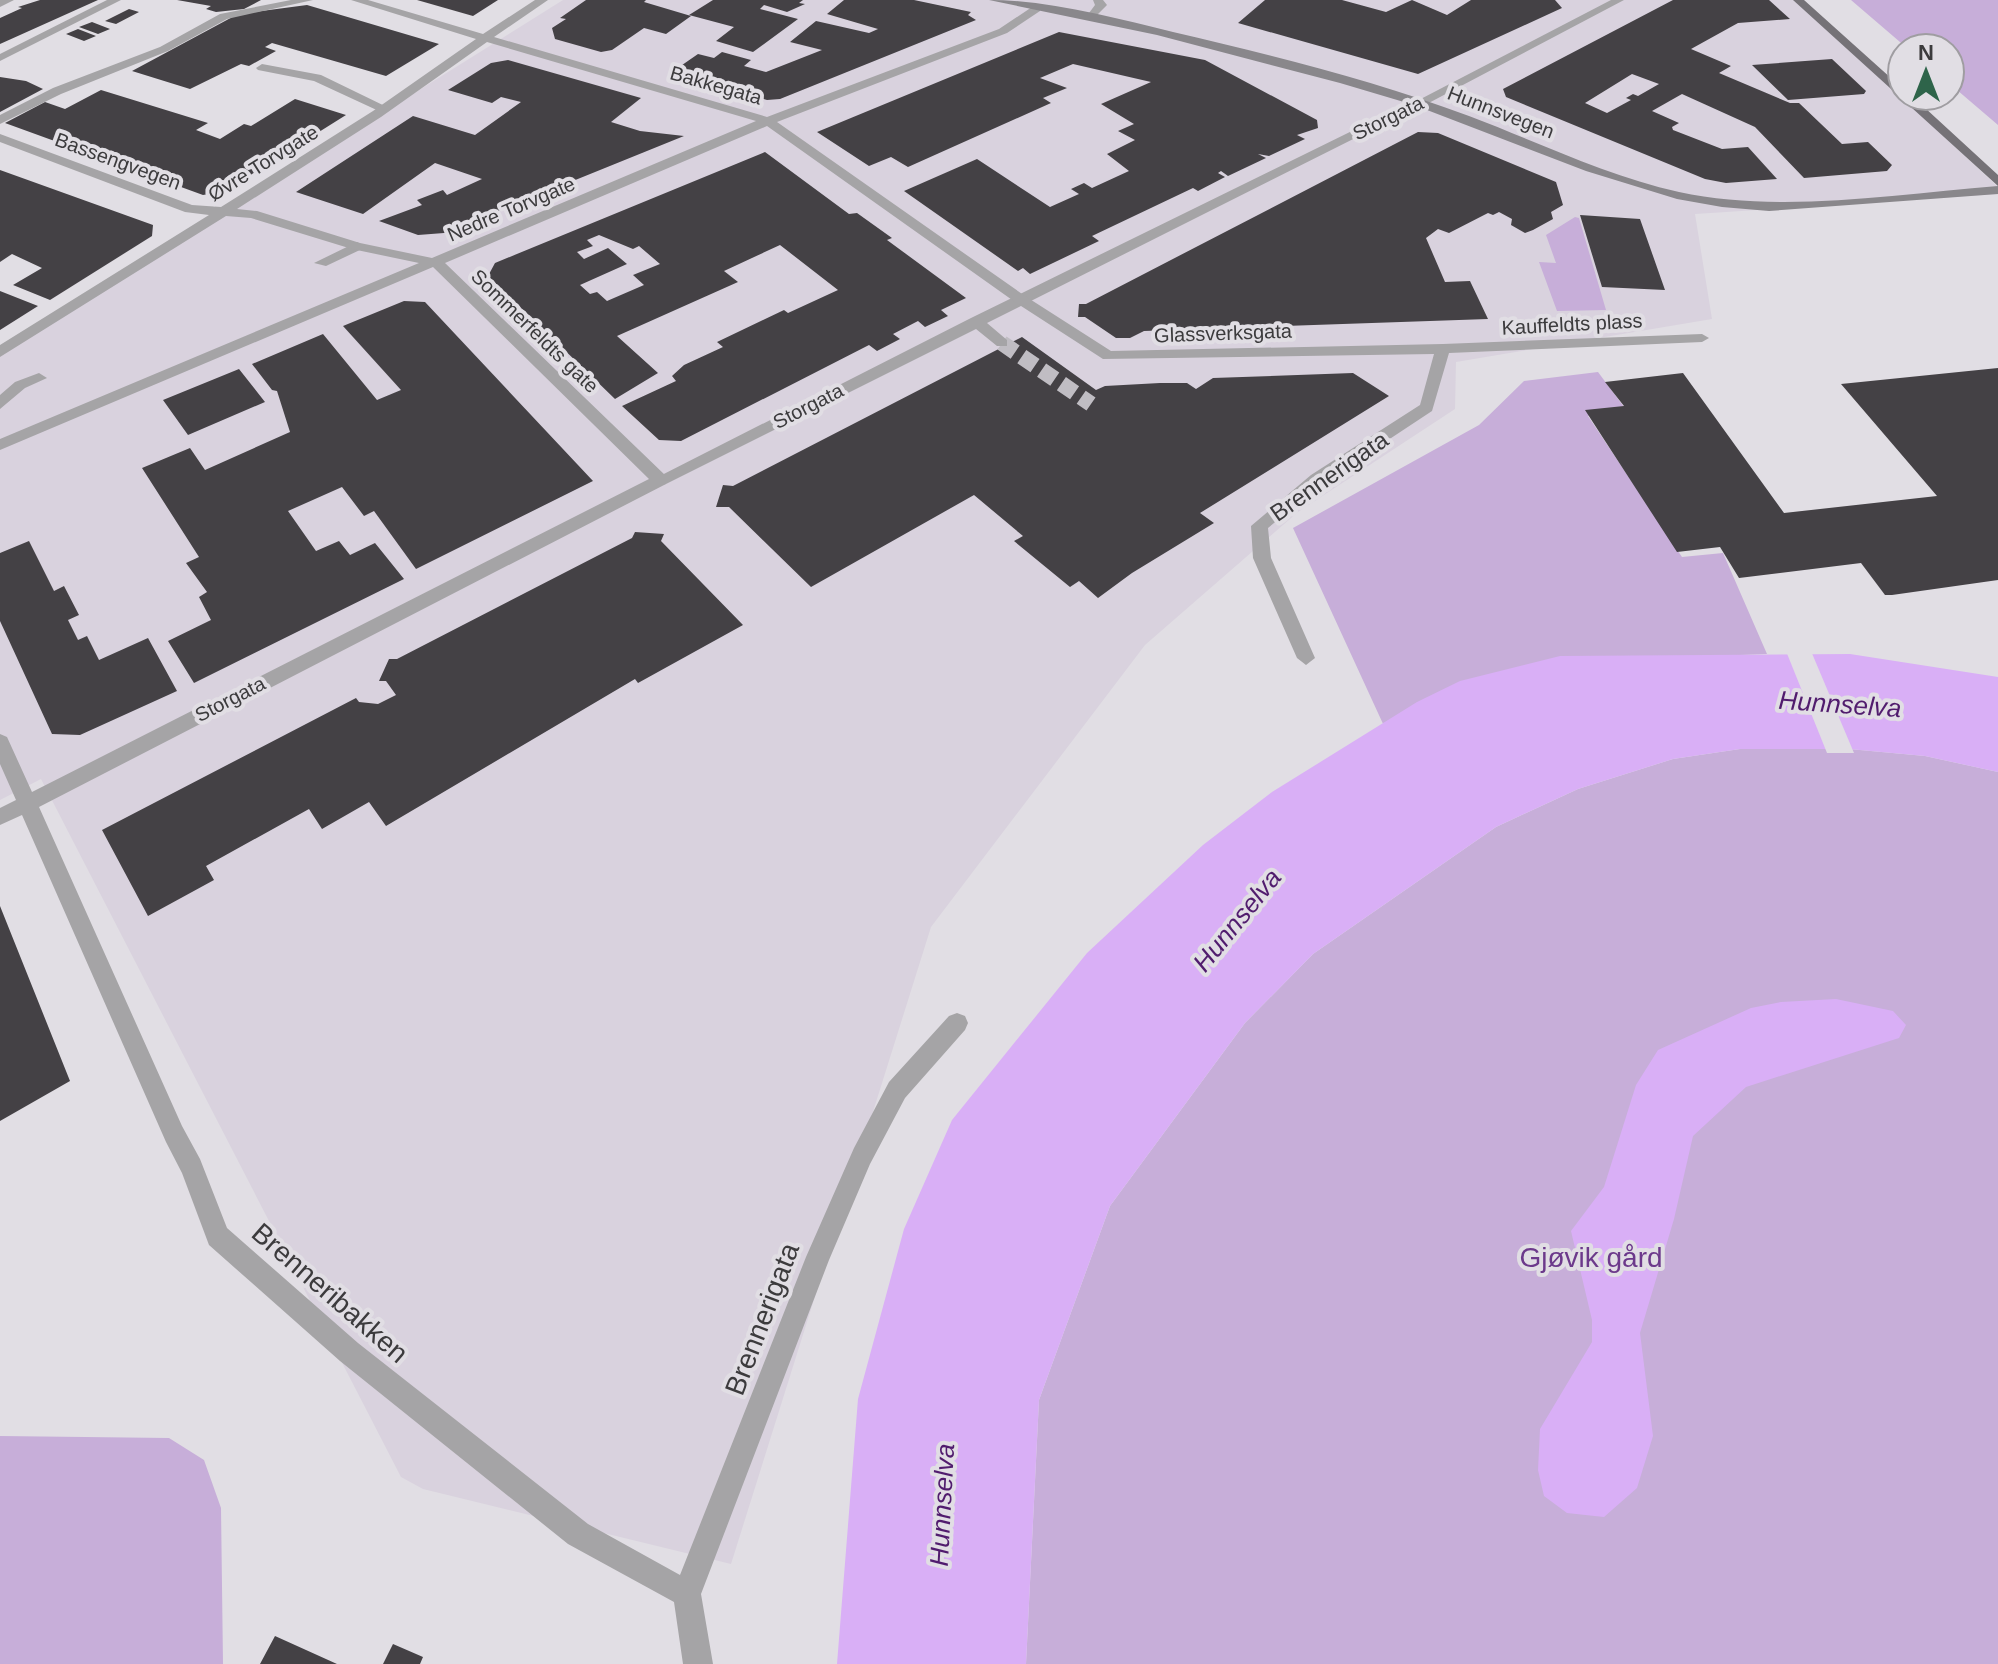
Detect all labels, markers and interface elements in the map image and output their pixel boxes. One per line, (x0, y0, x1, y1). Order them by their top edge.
north arrow (1886, 32, 1966, 112)
text: N (1918, 40, 1934, 65)
street label: Bakkegata (668, 61, 765, 109)
street label: Hunnsvegen (1445, 82, 1557, 142)
street label: Storgata (1349, 91, 1428, 144)
street label: Øvre Torvgate (204, 120, 322, 206)
street label: Bassengvegen (52, 128, 184, 194)
street label: Nedre Torvgate (444, 172, 578, 246)
street label: Sommerfeldts gate (467, 265, 603, 397)
street label: Kauffeldts plass (1501, 309, 1643, 339)
street label: Glassverksgata (1154, 320, 1293, 346)
street label: Storgata (769, 379, 847, 433)
street label: Brennerigata (1265, 425, 1394, 526)
street label: Storgata (191, 672, 269, 726)
water label: Hunnselva (1778, 685, 1902, 723)
water label: Hunnselva (1187, 863, 1287, 977)
street label: Brenneribakken (246, 1217, 414, 1369)
street label: Brennerigata (719, 1238, 805, 1399)
park label: Gjøvik gård (1519, 1242, 1663, 1273)
water label: Hunnselva (924, 1443, 960, 1567)

